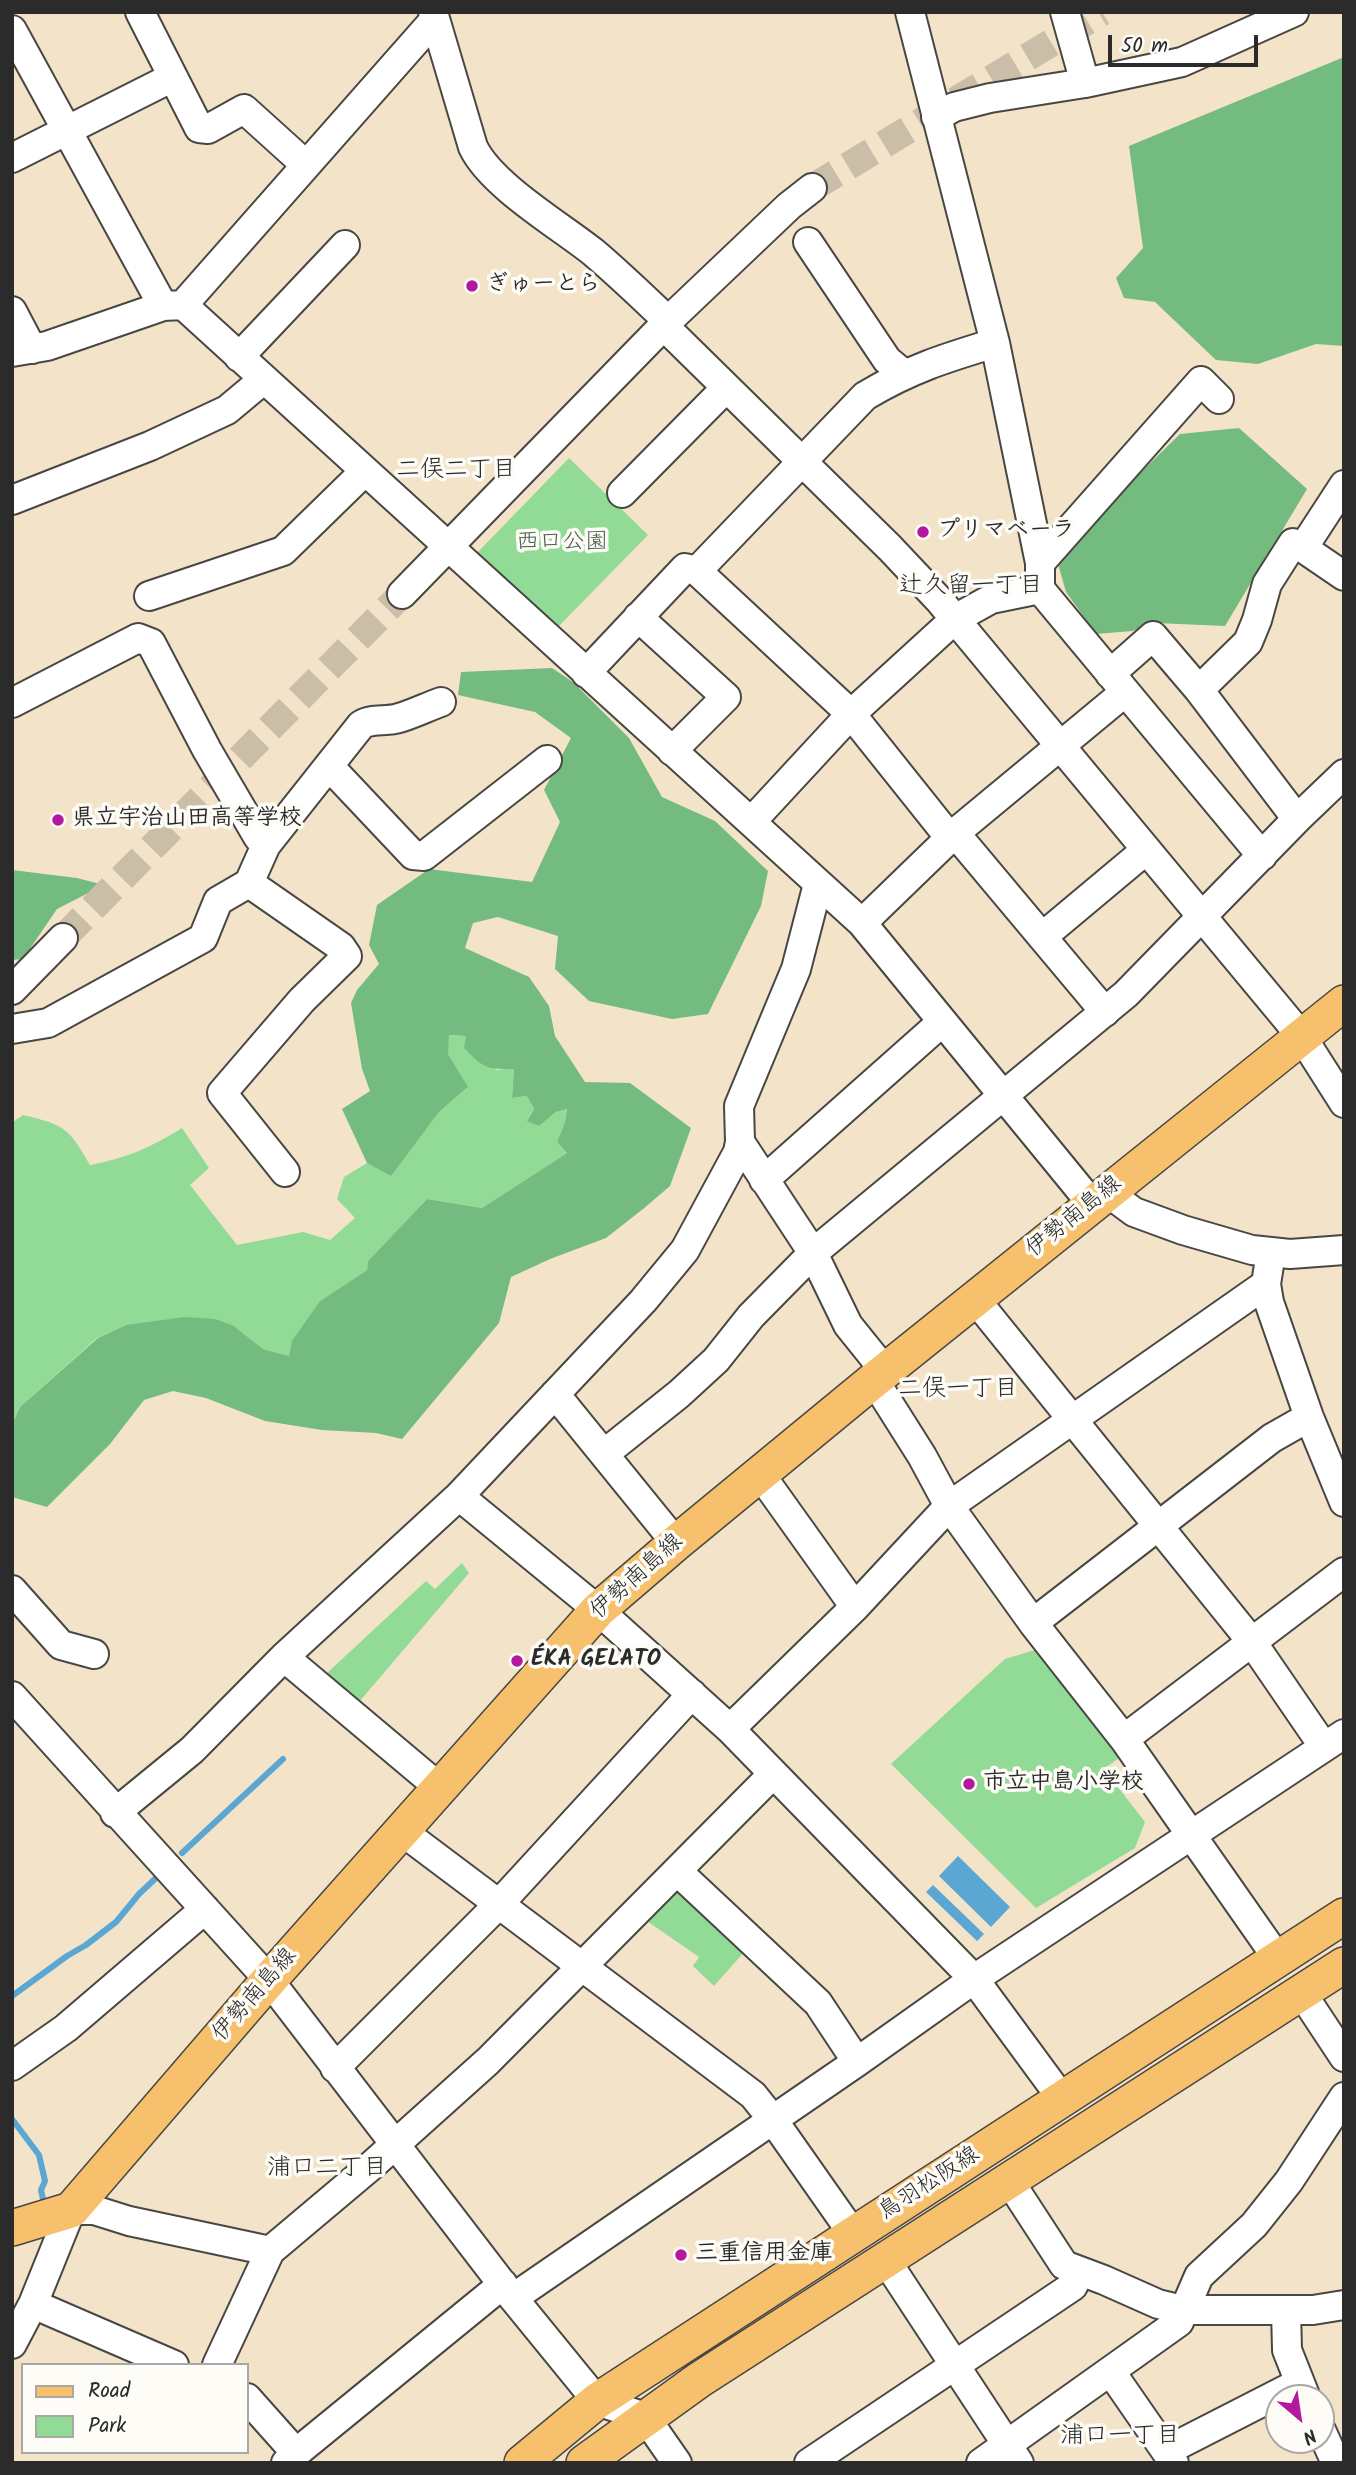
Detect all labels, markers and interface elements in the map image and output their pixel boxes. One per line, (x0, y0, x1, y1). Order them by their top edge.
scale bar (1111, 21, 1262, 65)
text: 50 m (1121, 30, 1168, 63)
place label: ぎゅーとら (486, 272, 601, 300)
marker: ぎゅーとら (464, 278, 480, 294)
district label: 二俣二丁目 (396, 458, 516, 486)
place label: プリマベーラ (937, 518, 1075, 546)
marker: プリマベーラ (915, 524, 931, 540)
park label: 西口公園 (516, 530, 608, 558)
district label: 辻久留一丁目 (899, 574, 1043, 602)
place label: 県立宇治山田高等学校 (72, 806, 302, 834)
marker: 県立宇治山田高等学校 (50, 812, 66, 828)
street label: 伊勢南島線 (1022, 1171, 1128, 1265)
district label: 二俣一丁目 (898, 1377, 1018, 1405)
street label: 伊勢南島線 (586, 1529, 690, 1627)
place label: ÉKA GELATO (531, 1647, 661, 1675)
marker: ÉKA GELATO (509, 1653, 525, 1669)
place label: 市立中島小学校 (983, 1770, 1144, 1798)
marker: 市立中島小学校 (961, 1776, 977, 1792)
street label: 伊勢南島線 (208, 1944, 304, 2048)
street label: 鳥羽松阪線 (874, 2142, 986, 2228)
district label: 浦口二丁目 (267, 2156, 387, 2184)
place label: 三重信用金庫 (695, 2241, 833, 2269)
marker: 三重信用金庫 (673, 2247, 689, 2263)
legend (21, 2363, 248, 2454)
text: Road (88, 2375, 130, 2408)
north arrow (1265, 2384, 1335, 2454)
text: Park (88, 2410, 126, 2443)
text: N (1297, 2420, 1322, 2452)
district label: 浦口一丁目 (1060, 2424, 1180, 2452)

